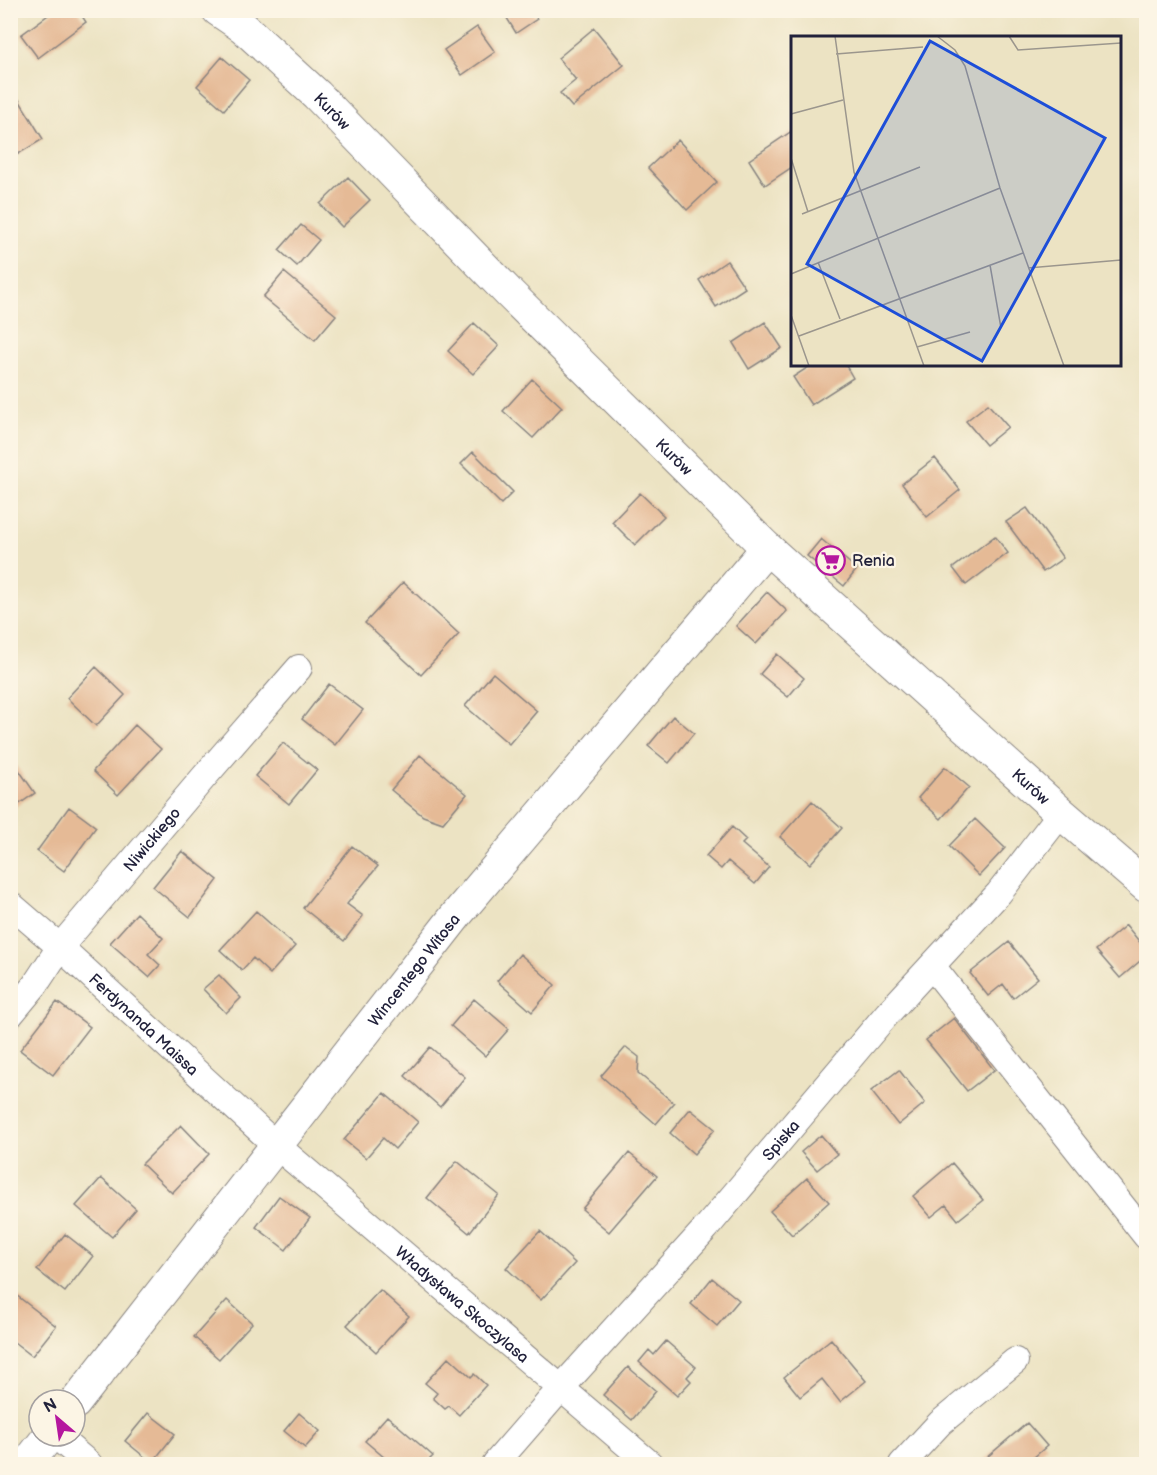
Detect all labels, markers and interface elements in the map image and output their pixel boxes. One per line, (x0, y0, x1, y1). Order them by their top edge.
inset map (791, 36, 1121, 366)
street label: Kurów (309, 90, 354, 135)
street label: Kurów (651, 435, 696, 480)
supermarket icon: Renia (815, 544, 847, 576)
place label: Renia (852, 552, 895, 571)
street label: Kurów (1007, 765, 1053, 809)
street label: Niwickiego (120, 804, 185, 876)
street label: Wincentego Witosa (365, 910, 465, 1031)
street label: Ferdynanda Maissa (84, 970, 202, 1080)
street label: Spiska (759, 1117, 804, 1165)
street label: Władysława Skoczylasa (391, 1243, 532, 1367)
north arrow (27, 1388, 87, 1448)
text: N (41, 1395, 60, 1417)

